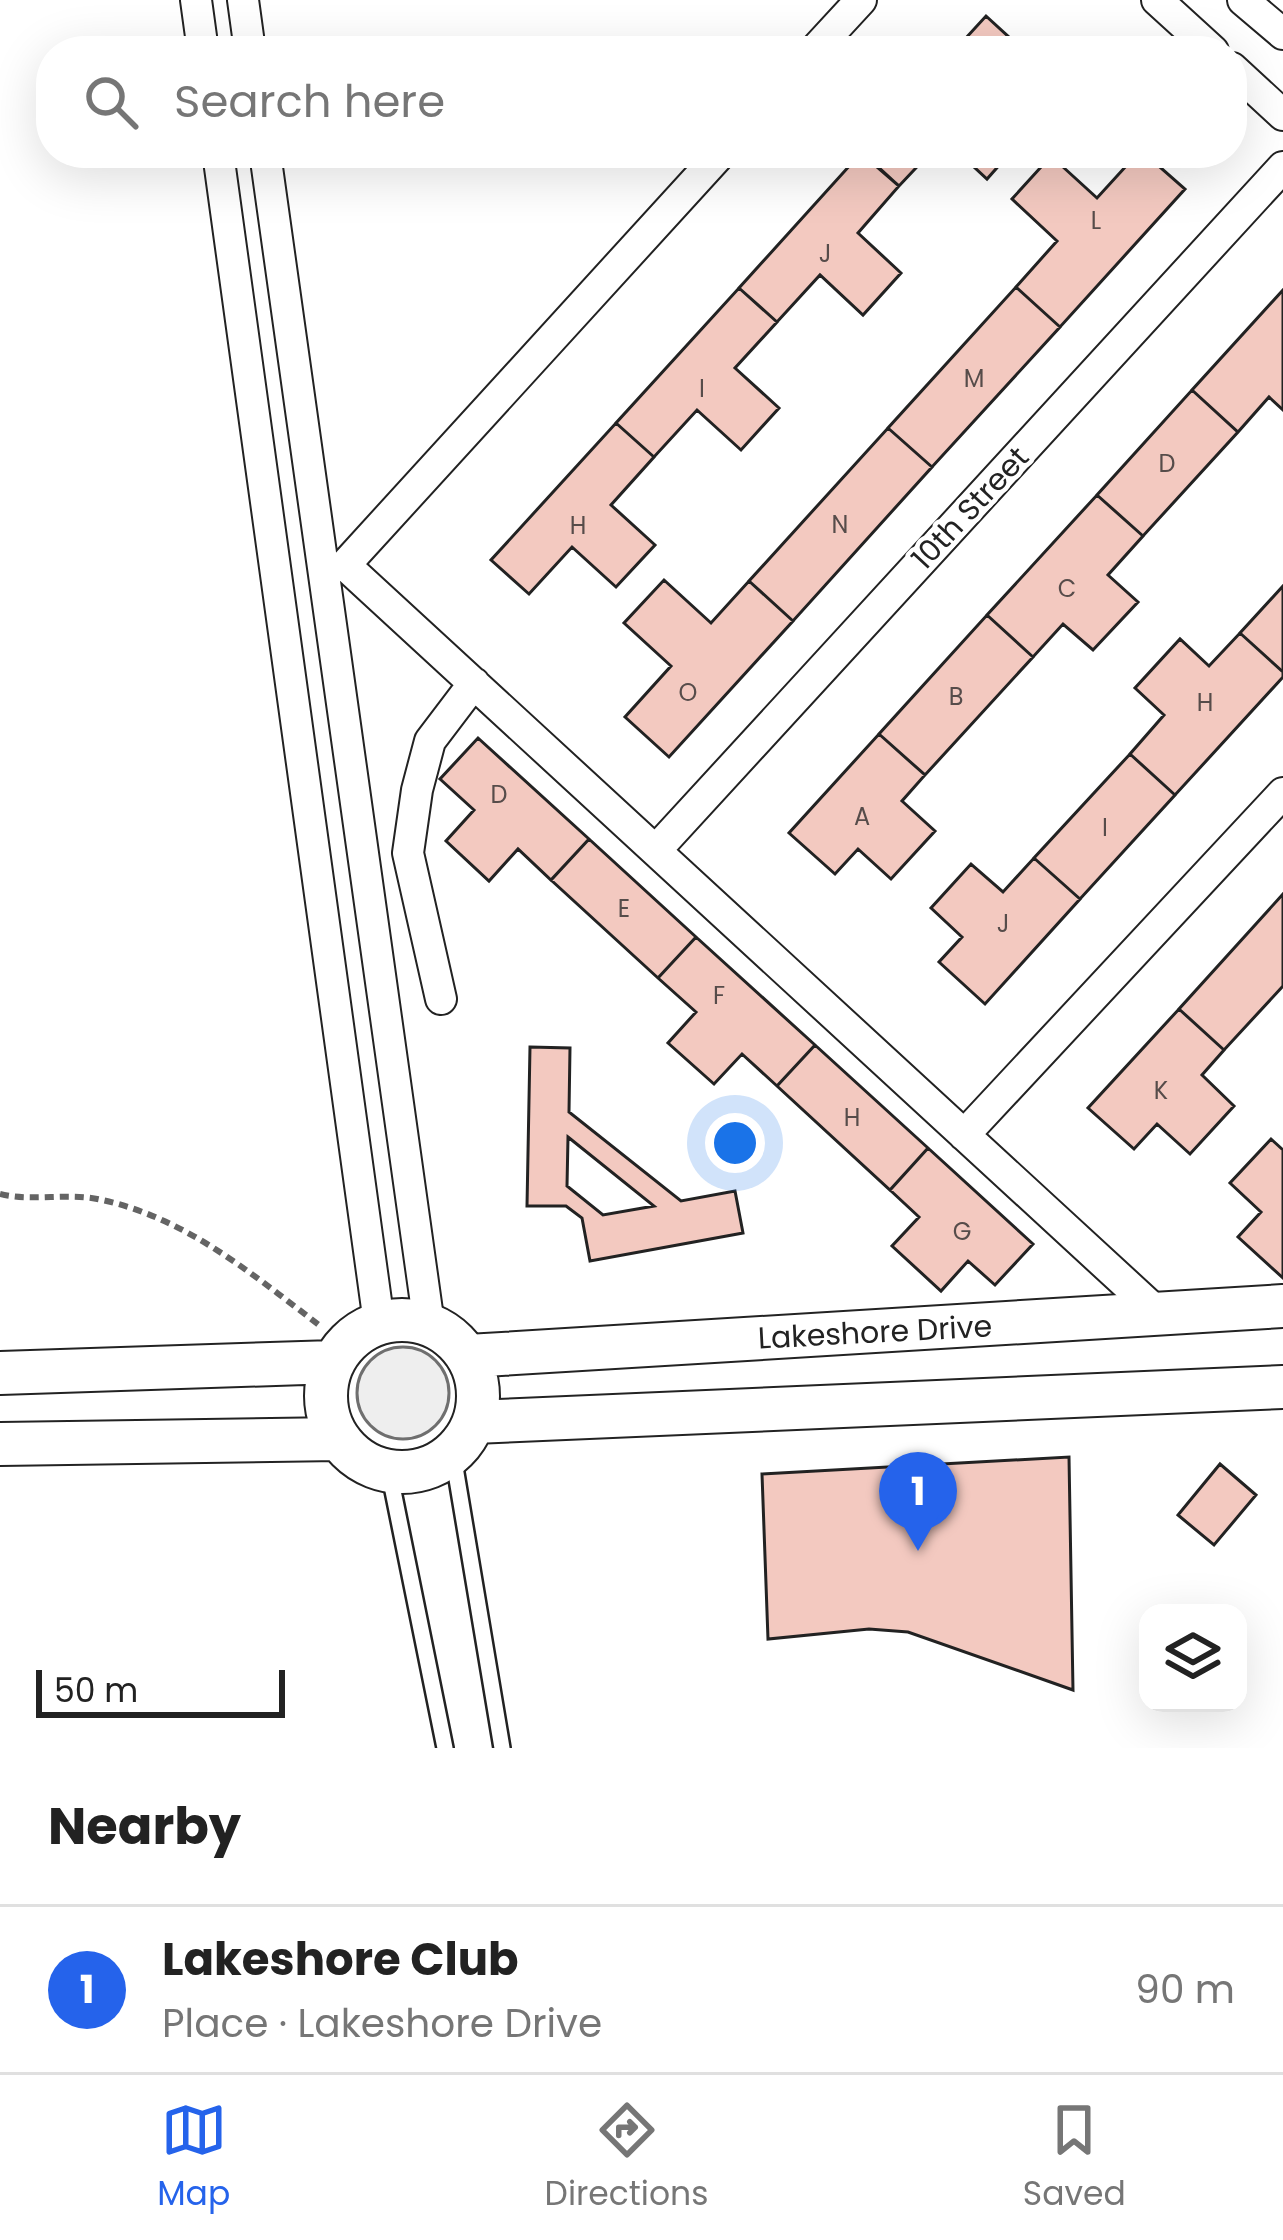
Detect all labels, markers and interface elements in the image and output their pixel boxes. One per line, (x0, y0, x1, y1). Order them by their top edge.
search box (36, 36, 1247, 168)
icon: search (78, 69, 144, 135)
text: Search here (174, 70, 445, 133)
house number: L (1091, 204, 1101, 237)
house number: J (819, 237, 831, 270)
house number: M (964, 362, 984, 395)
house number: I (699, 372, 705, 405)
street label: 10th Street (902, 437, 1038, 579)
house number: D (1159, 447, 1175, 480)
house number: N (832, 508, 848, 541)
house number: H (570, 509, 586, 542)
house number: C (1058, 572, 1076, 605)
house number: O (679, 676, 697, 709)
house number: B (949, 680, 963, 713)
house number: H (1197, 686, 1213, 719)
house number: D (491, 778, 507, 811)
house number: A (854, 800, 870, 833)
house number: I (1102, 811, 1108, 844)
house number: E (618, 892, 630, 925)
house number: J (997, 907, 1009, 940)
house number: F (713, 979, 725, 1012)
house number: K (1154, 1074, 1168, 1107)
house number: H (844, 1101, 860, 1134)
your location (705, 1113, 765, 1173)
house number: G (953, 1215, 971, 1248)
street label: Lakeshore Drive (757, 1304, 993, 1360)
pin: 1 (879, 1452, 957, 1551)
map controls (1139, 1604, 1247, 1712)
button: layers (1139, 1604, 1247, 1712)
scale bar (36, 1664, 285, 1717)
text: 50 m (54, 1667, 138, 1714)
text: Nearby (48, 1790, 241, 1862)
text: Lakeshore Club (162, 1928, 519, 1991)
text: 1 (80, 1962, 94, 2017)
text: 90 m (1135, 1962, 1235, 2017)
text: Place · Lakeshore Drive (162, 1996, 602, 2051)
tab: Map (157, 2097, 230, 2219)
tab: Directions (545, 2097, 708, 2219)
tab: Saved (1023, 2097, 1126, 2219)

